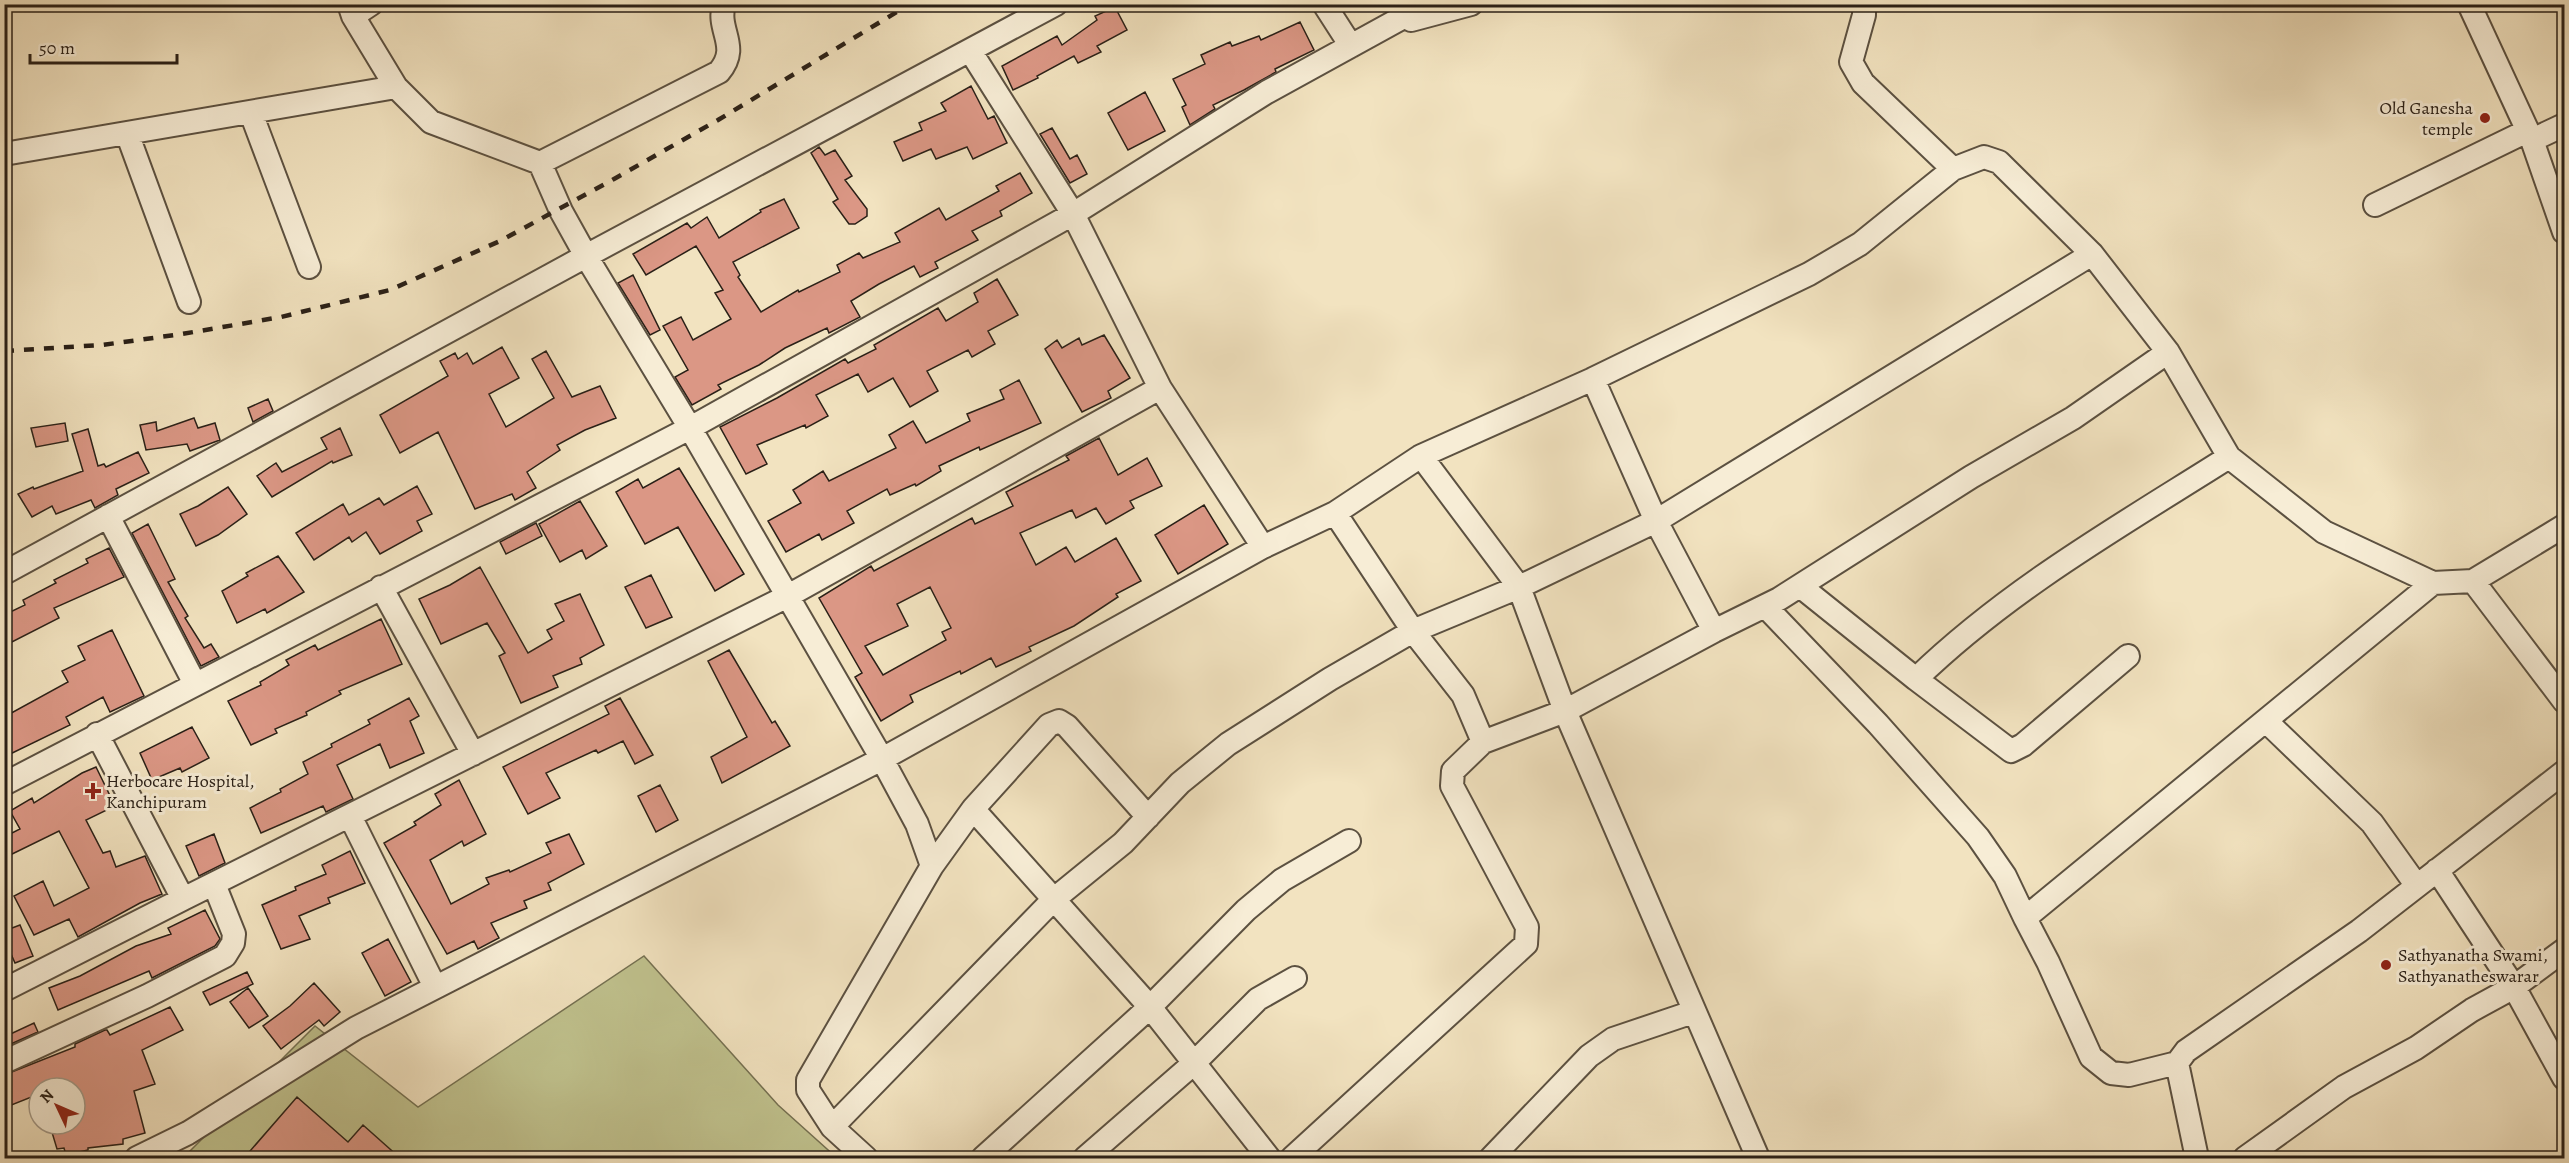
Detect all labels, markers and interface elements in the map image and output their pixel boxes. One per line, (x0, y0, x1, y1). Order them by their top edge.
scale bar (30, 27, 177, 65)
text: 50 m (39, 36, 75, 60)
place label: Old Ganesha temple (2380, 96, 2474, 141)
marker: Old Ganesha temple (2478, 111, 2492, 125)
place label: Herbocare Hospital, Kanchipuram (106, 769, 254, 814)
marker: Herbocare Hospital, Kanchipuram (84, 782, 102, 800)
place label: Sathyanatha Swami, Sathyanatheswarar (2398, 943, 2548, 988)
marker: Sathyanatha Swami, Sathyanatheswarar (2379, 958, 2393, 972)
north arrow (27, 1076, 87, 1136)
text: N (35, 1084, 59, 1108)

